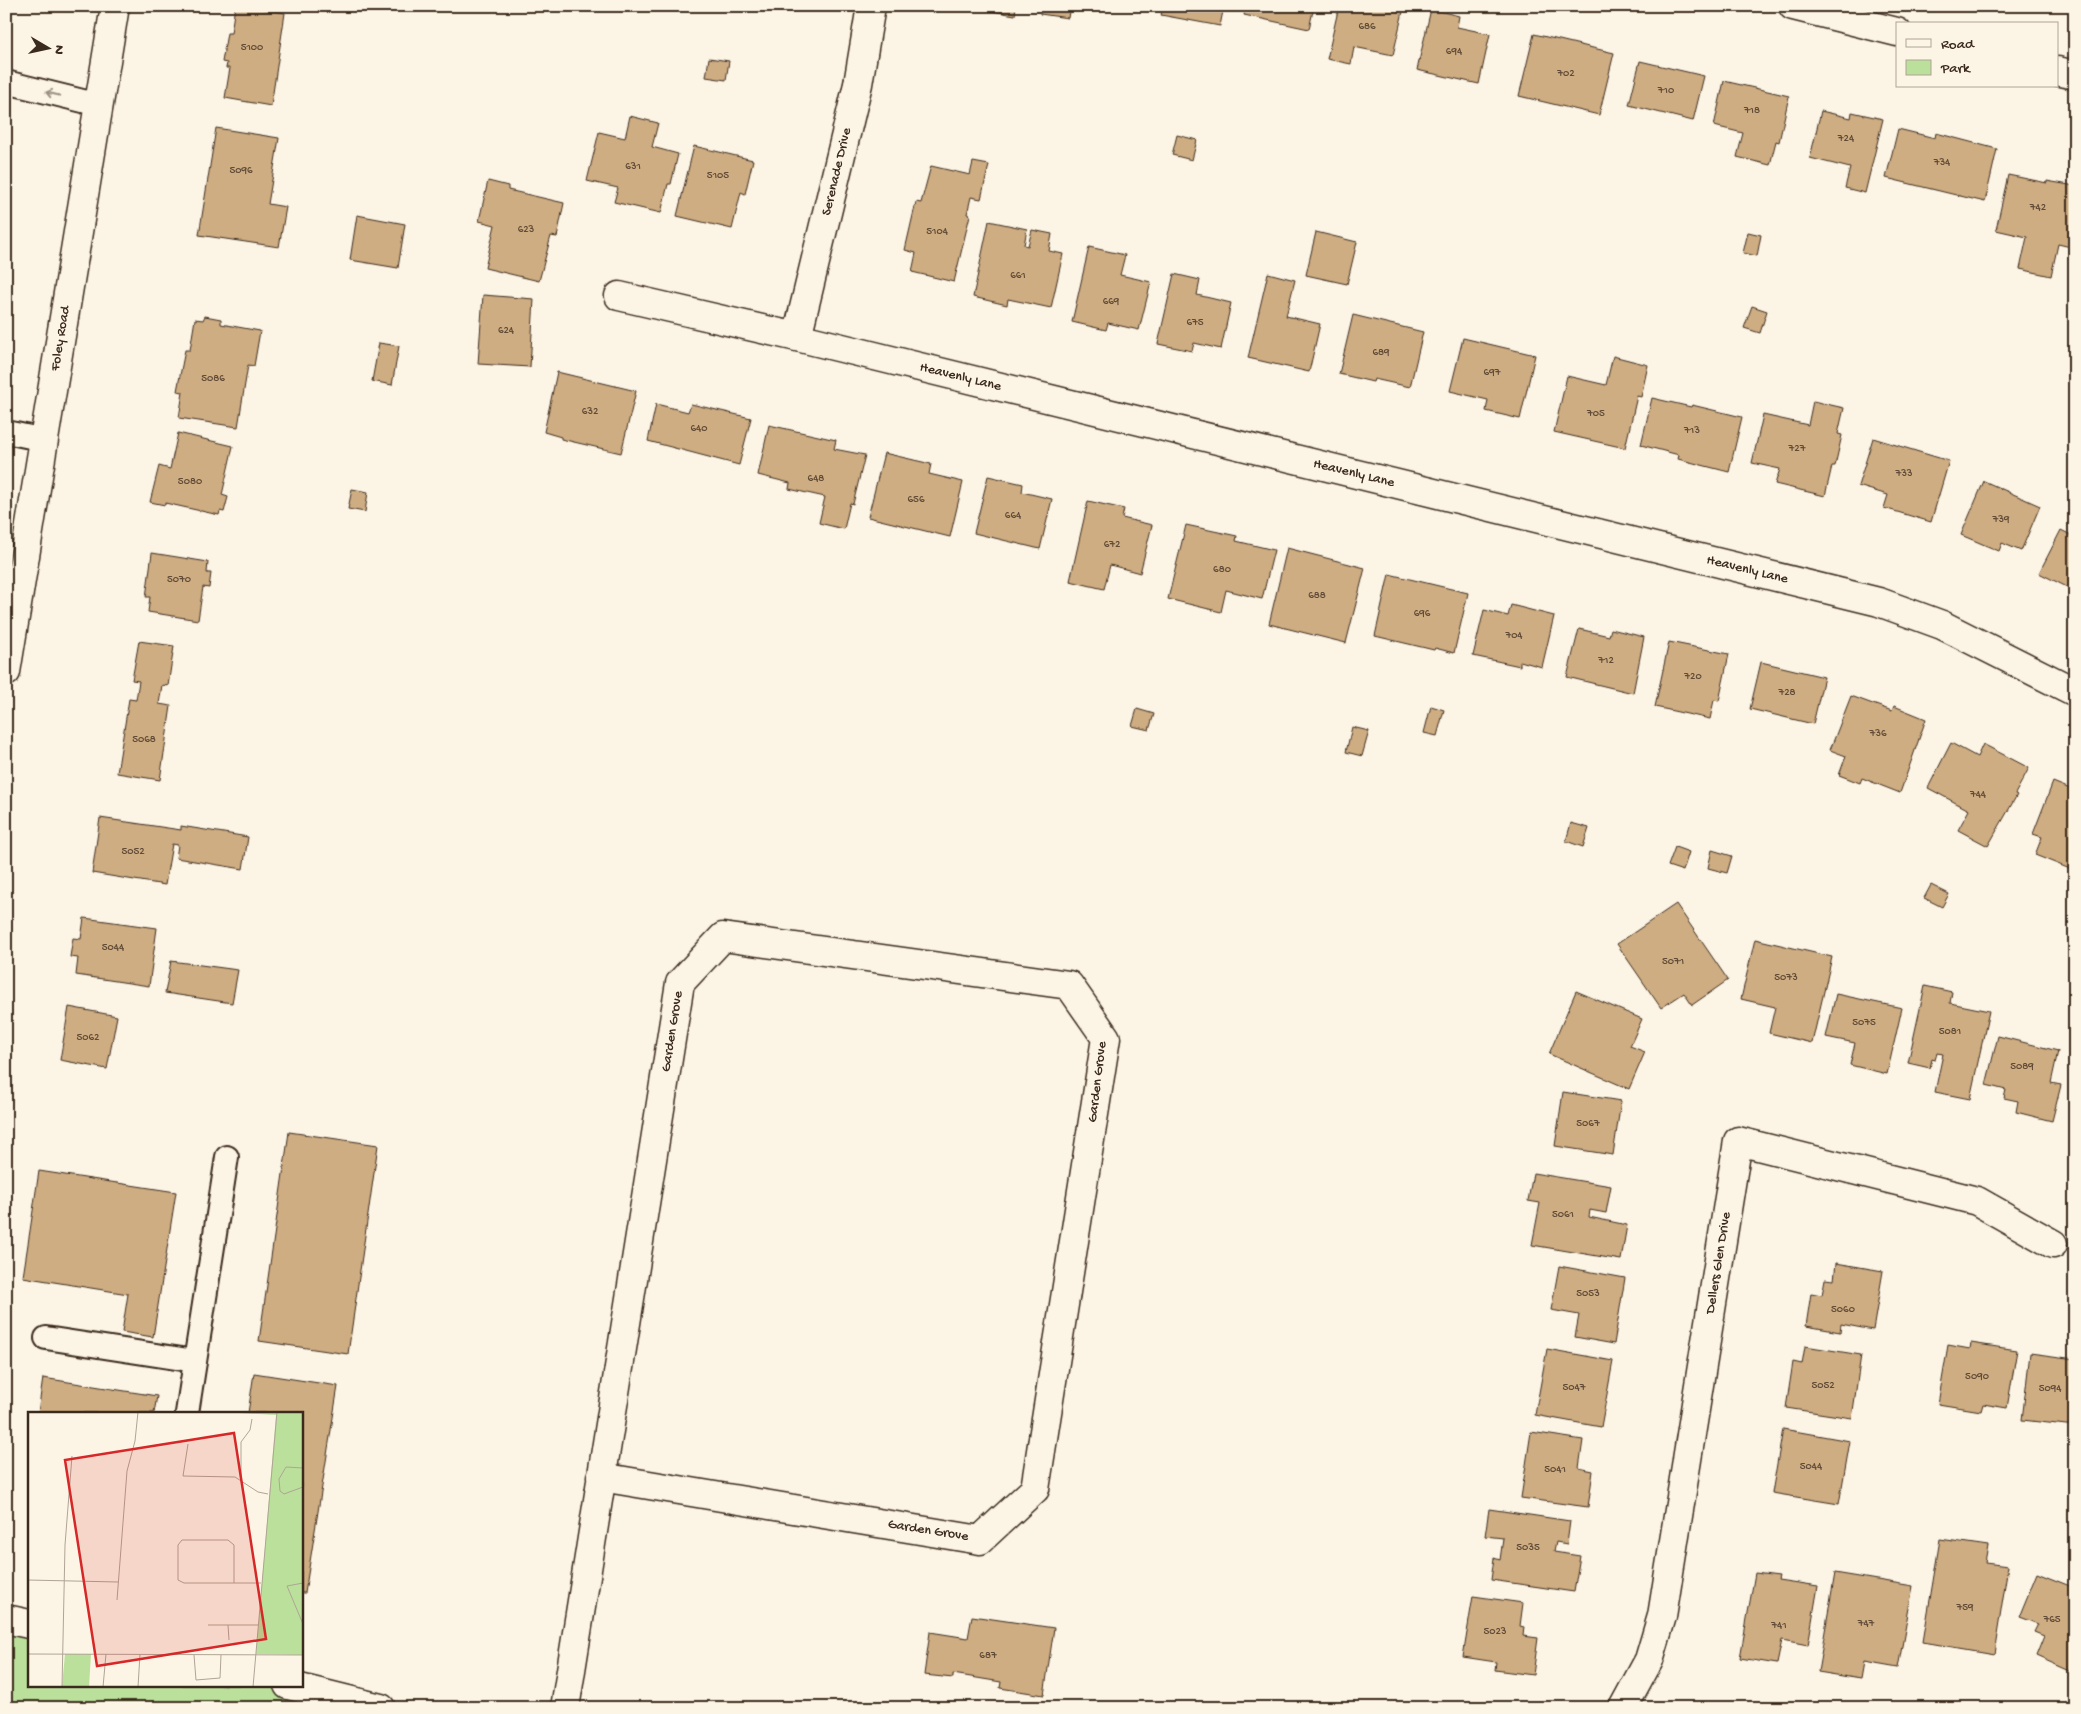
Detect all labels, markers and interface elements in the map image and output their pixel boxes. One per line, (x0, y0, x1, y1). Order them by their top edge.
house number: 686 (1358, 21, 1376, 33)
north arrow (22, 22, 72, 72)
legend (1896, 22, 2058, 88)
text: Road (1941, 36, 1975, 54)
house number: 5100 (241, 42, 263, 54)
text: N (49, 44, 67, 55)
house number: 694 (1446, 46, 1463, 58)
text: Park (1940, 60, 1971, 78)
house number: 702 (1556, 68, 1575, 80)
house number: 710 (1657, 85, 1674, 97)
one-way arrow (45, 88, 61, 98)
house number: 718 (1743, 105, 1760, 117)
street label: Serenade Drive (818, 125, 856, 217)
house number: 724 (1837, 133, 1855, 145)
house number: 734 (1933, 157, 1951, 169)
house number: 631 (625, 161, 641, 173)
house number: 5096 (229, 165, 253, 177)
house number: 5105 (707, 170, 729, 182)
house number: 742 (2029, 202, 2047, 214)
house number: 623 (518, 224, 535, 236)
house number: 5104 (926, 226, 949, 238)
house number: 661 (1010, 270, 1026, 282)
house number: 669 (1103, 296, 1120, 308)
street label: Foley Road (47, 303, 75, 373)
house number: 675 (1186, 317, 1204, 329)
house number: 624 (498, 325, 515, 337)
house number: 689 (1372, 347, 1390, 359)
street label: Heavenly Lane (918, 359, 1004, 395)
house number: 697 (1484, 367, 1501, 379)
house number: 5086 (201, 373, 225, 385)
house number: 632 (582, 406, 599, 418)
house number: 705 (1586, 408, 1605, 420)
house number: 640 (690, 423, 708, 435)
house number: 713 (1683, 425, 1700, 437)
house number: 727 (1788, 443, 1806, 455)
street label: Heavenly Lane (1311, 455, 1397, 492)
house number: 733 (1894, 468, 1913, 480)
house number: 648 (808, 473, 824, 485)
house number: 5080 (178, 476, 202, 488)
house number: 656 (908, 494, 925, 506)
house number: 664 (1005, 510, 1022, 522)
house number: 739 (1992, 514, 2010, 526)
house number: 672 (1104, 539, 1121, 551)
street label: Heavenly Lane (1705, 552, 1790, 588)
house number: 680 (1213, 564, 1231, 576)
house number: 5070 (167, 574, 191, 586)
house number: 688 (1308, 590, 1326, 602)
house number: 696 (1414, 608, 1431, 620)
house number: 704 (1504, 630, 1523, 642)
house number: 712 (1597, 655, 1614, 667)
house number: 720 (1683, 671, 1702, 683)
house number: 728 (1777, 687, 1796, 699)
house number: 736 (1868, 728, 1887, 740)
house number: 5068 (132, 734, 156, 746)
house number: 744 (1969, 789, 1987, 801)
house number: 5052 (121, 846, 145, 858)
house number: 5044 (102, 942, 125, 954)
house number: 5071 (1662, 956, 1684, 968)
house number: 5073 (1774, 972, 1798, 984)
street label: Garden Grove (658, 989, 687, 1073)
house number: 5075 (1852, 1017, 1876, 1029)
house number: 5081 (1939, 1026, 1961, 1038)
house number: 5062 (77, 1032, 100, 1044)
street label: Garden Grove (1085, 1040, 1111, 1123)
house number: 5089 (2010, 1061, 2034, 1073)
house number: 5067 (1576, 1118, 1600, 1130)
house number: 5061 (1552, 1209, 1574, 1221)
street label: Dellers Glen Drive (1702, 1210, 1735, 1316)
house number: 5053 (1576, 1288, 1600, 1300)
house number: 5060 (1831, 1304, 1855, 1316)
house number: 5090 (1965, 1371, 1989, 1383)
house number: 5052 (1811, 1380, 1835, 1392)
house number: 5047 (1563, 1382, 1586, 1394)
house number: 5094 (2039, 1383, 2062, 1395)
inset map (28, 1412, 302, 1686)
house number: 5044 (1800, 1461, 1823, 1473)
house number: 5041 (1544, 1464, 1566, 1476)
street label: Garden Grove (886, 1516, 970, 1546)
house number: 5035 (1516, 1542, 1540, 1554)
house number: 759 (1955, 1602, 1974, 1614)
house number: 765 (2042, 1614, 2061, 1626)
house number: 747 (1857, 1618, 1875, 1630)
house number: 741 (1770, 1620, 1787, 1632)
house number: 5023 (1483, 1626, 1507, 1638)
house number: 687 (979, 1650, 997, 1662)

